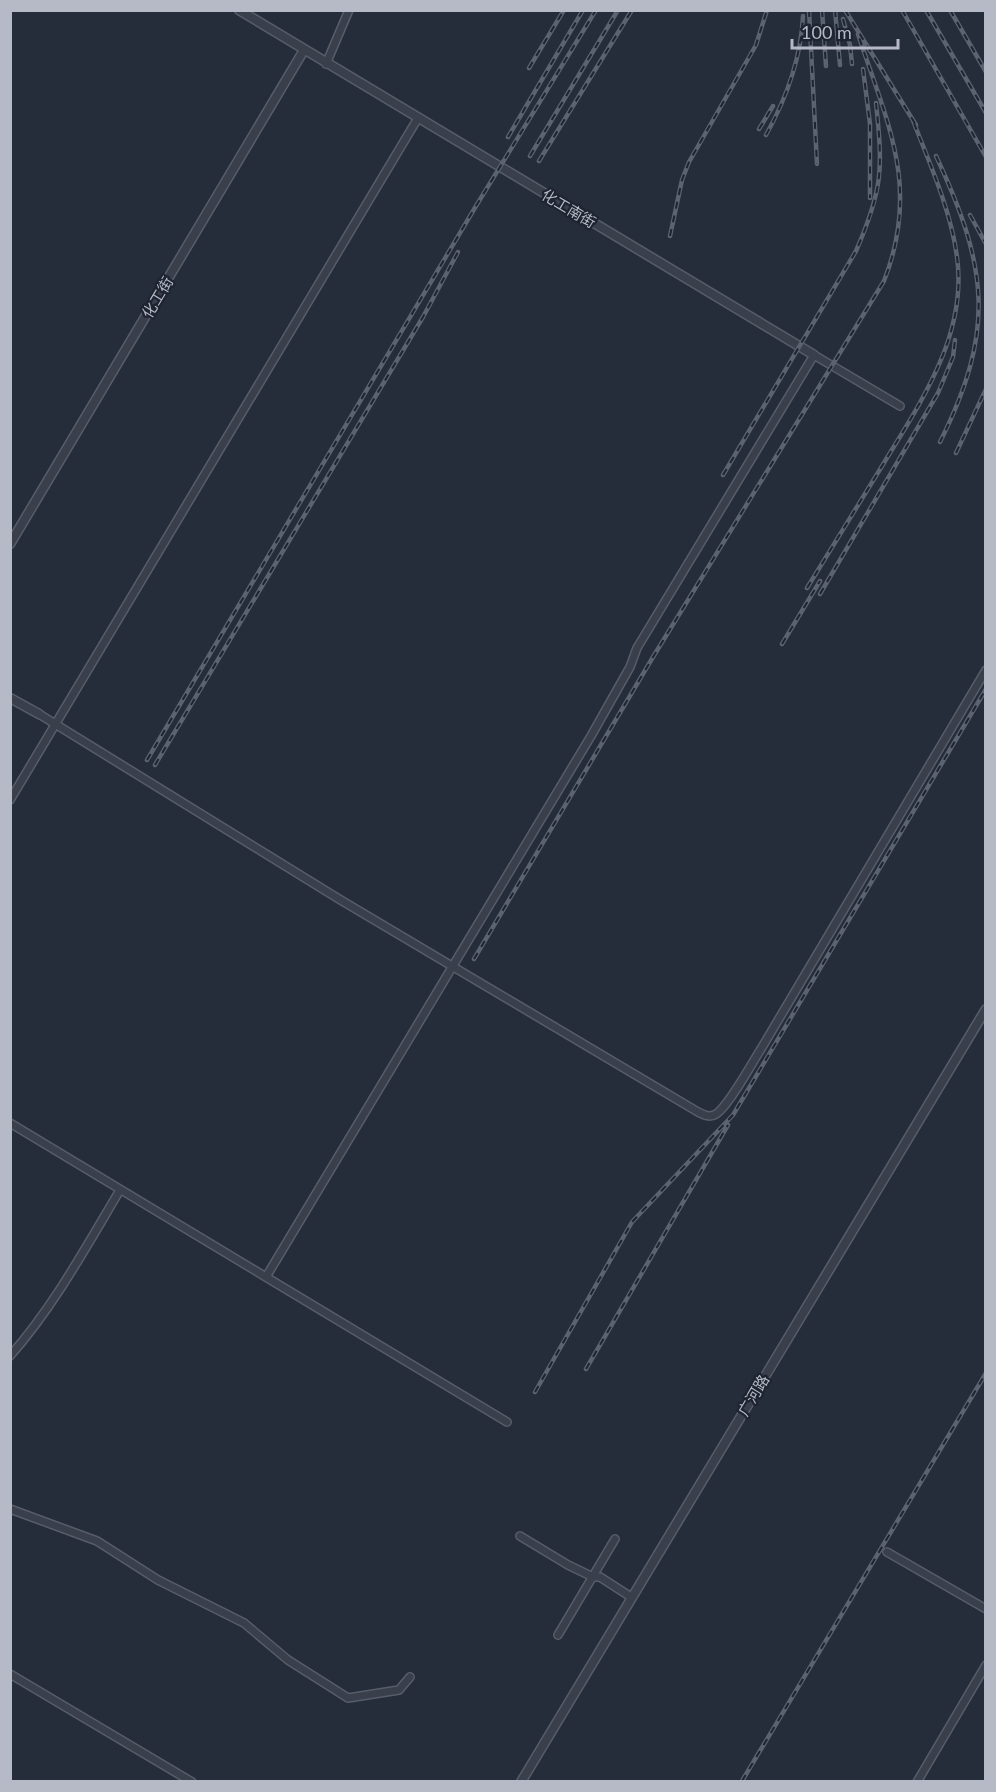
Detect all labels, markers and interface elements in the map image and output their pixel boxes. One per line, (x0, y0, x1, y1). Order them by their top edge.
scale bar (792, 12, 898, 50)
text: 100 m (801, 21, 852, 43)
street label: 化工南街 (539, 185, 599, 231)
street label: 化工街 (138, 273, 176, 321)
street label: 广河路 (734, 1371, 772, 1419)

